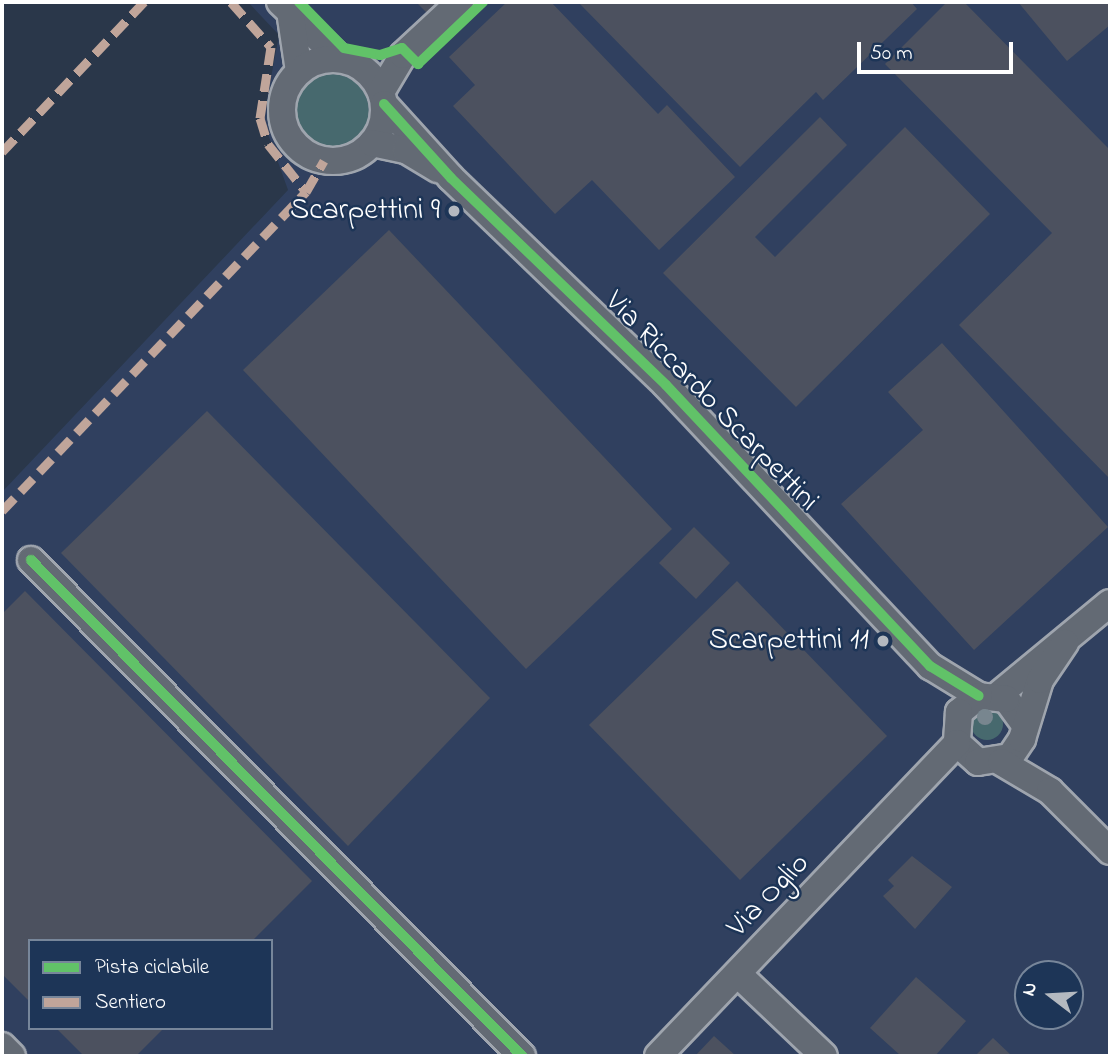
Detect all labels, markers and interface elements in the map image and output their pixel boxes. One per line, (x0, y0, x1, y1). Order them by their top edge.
scale bar (860, 28, 1016, 72)
text: 50 m (870, 39, 913, 69)
place label: Scarpettini 9 (290, 193, 440, 229)
marker: Scarpettini 9 (446, 203, 462, 219)
street label: Via Riccardo Scarpettini (596, 284, 826, 520)
place label: Scarpettini 11 (709, 623, 869, 659)
marker: Scarpettini 11 (875, 633, 891, 649)
street label: Via Oglio (720, 847, 818, 945)
legend (28, 939, 273, 1030)
text: Pista ciclabile (95, 953, 209, 983)
north arrow (1014, 960, 1084, 1030)
text: N (1016, 979, 1045, 999)
text: Sentiero (95, 988, 166, 1018)

